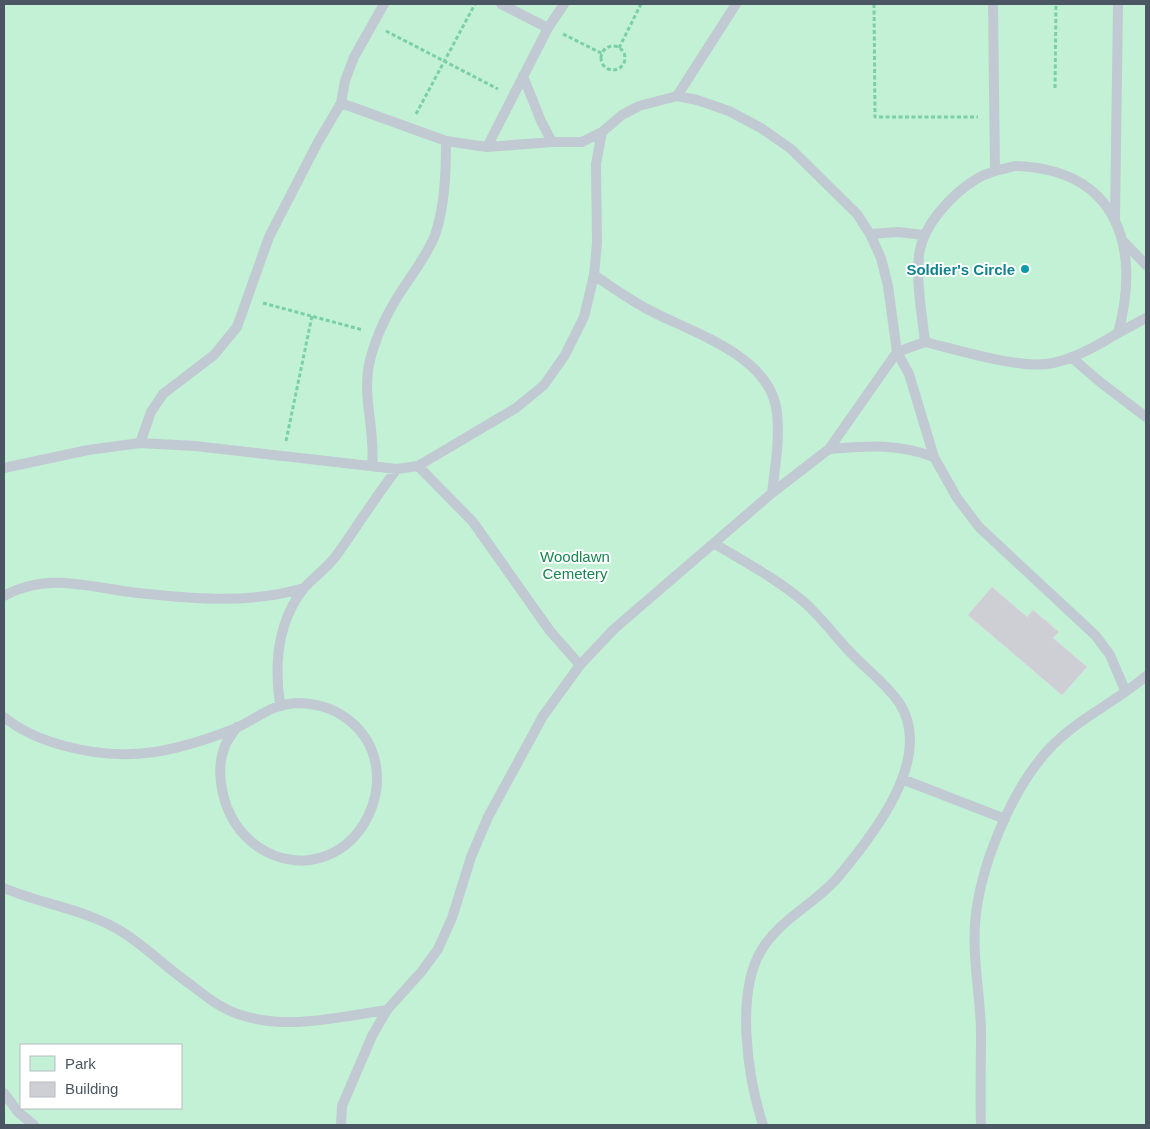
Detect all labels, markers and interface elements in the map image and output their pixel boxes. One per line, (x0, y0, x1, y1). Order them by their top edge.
place label: Soldier's Circle (906, 261, 1015, 278)
marker: Soldier's Circle (1019, 263, 1031, 275)
park label: Woodlawn Cemetery (540, 548, 610, 582)
legend (20, 1044, 182, 1109)
text: Park (65, 1055, 96, 1072)
text: Building (65, 1080, 118, 1097)

